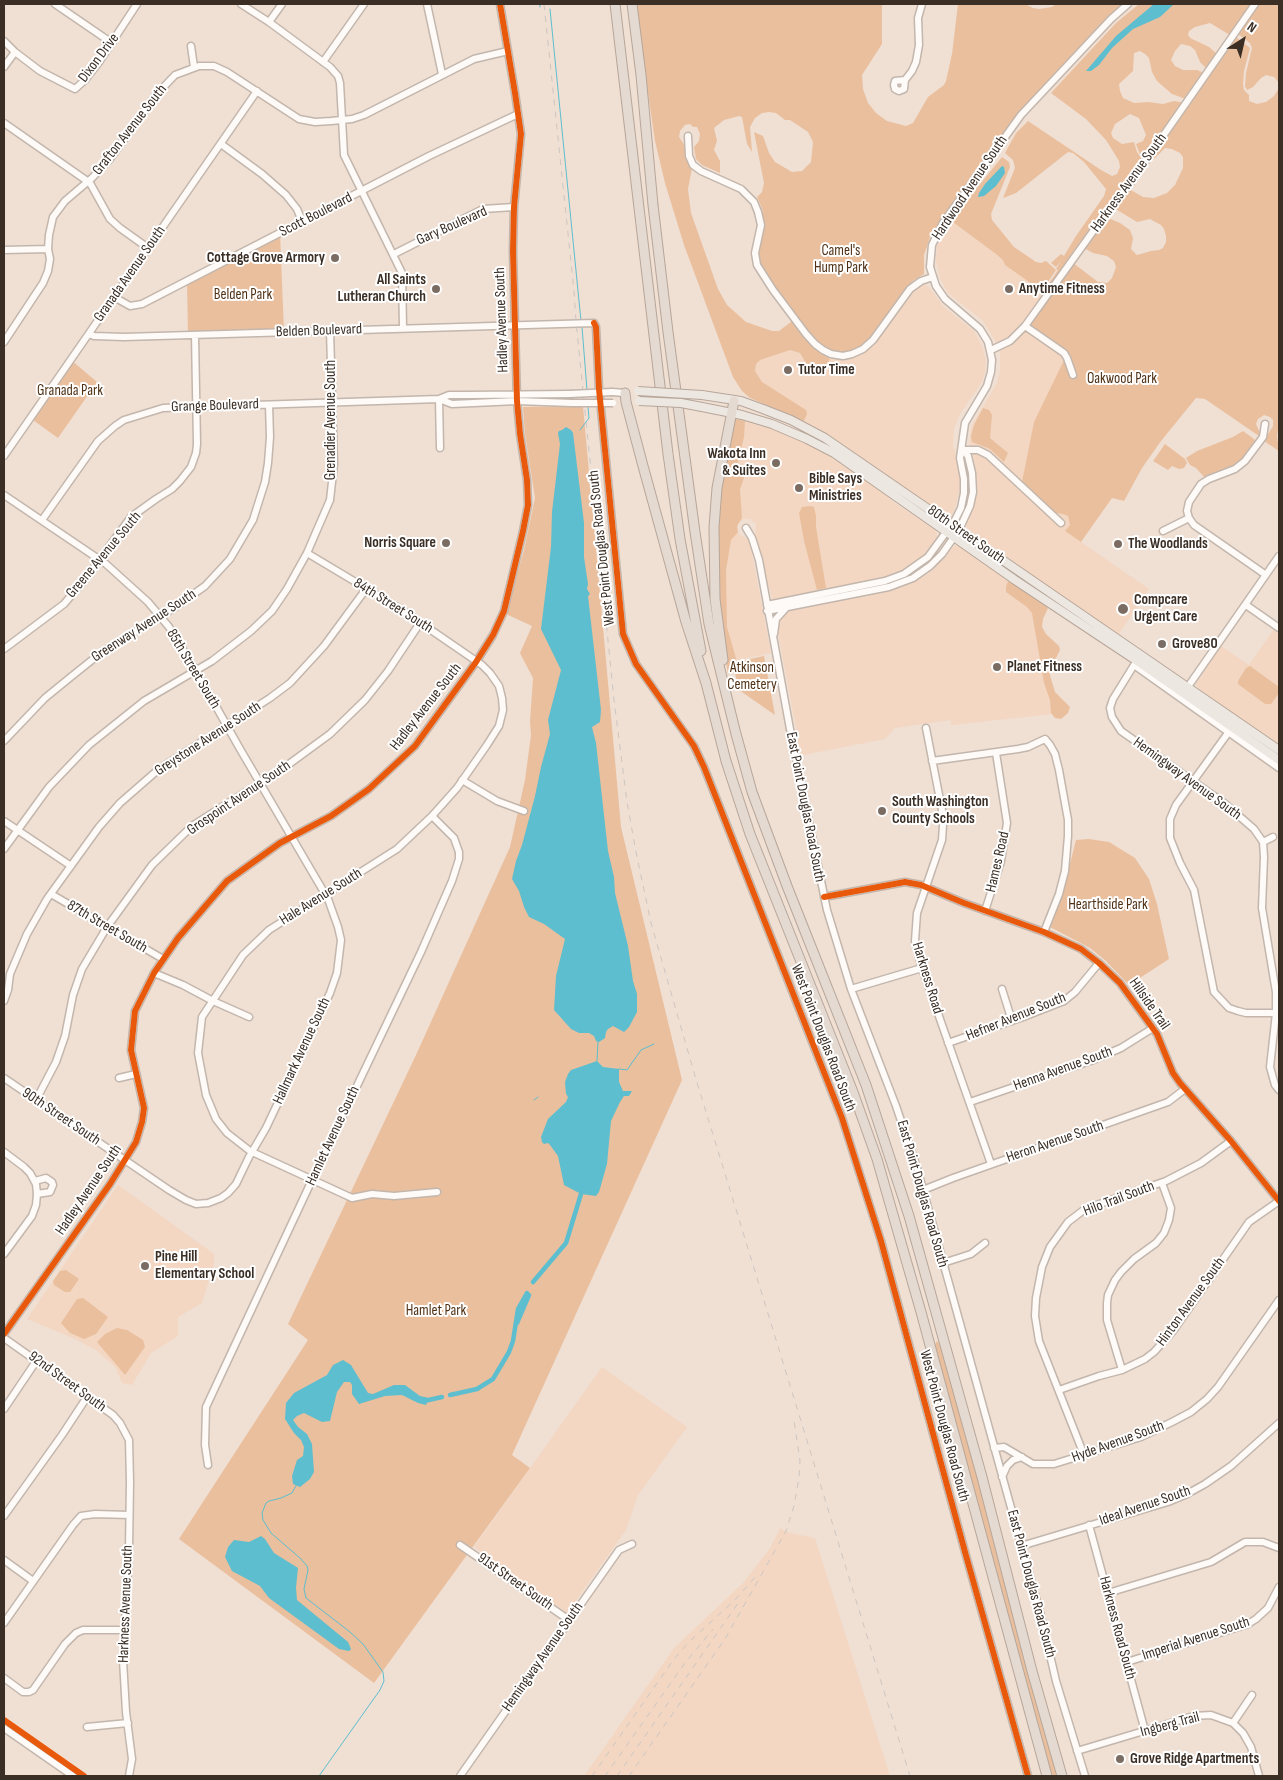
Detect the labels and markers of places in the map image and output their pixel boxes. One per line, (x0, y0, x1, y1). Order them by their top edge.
place label: Cottage Grove Armory (207, 249, 325, 267)
marker: Cottage Grove Armory (329, 252, 341, 264)
place label: All Saints Lutheran Church (338, 271, 426, 306)
place label: Anytime Fitness (1019, 280, 1105, 298)
marker: All Saints Lutheran Church (430, 283, 442, 295)
marker: Anytime Fitness (1003, 283, 1015, 295)
place label: Tutor Time (798, 361, 855, 379)
marker: Tutor Time (782, 364, 794, 376)
place label: Wakota Inn & Suites (707, 445, 766, 480)
marker: Wakota Inn & Suites (770, 457, 782, 469)
place label: Bible Says Ministries (809, 470, 862, 505)
marker: Bible Says Ministries (793, 482, 805, 494)
place label: Norris Square (364, 534, 436, 552)
place label: The Woodlands (1128, 535, 1208, 553)
marker: Norris Square (440, 537, 452, 549)
marker: The Woodlands (1112, 538, 1124, 550)
place label: Compcare Urgent Care (1134, 591, 1197, 626)
marker: Compcare Urgent Care (1116, 602, 1130, 616)
place label: Grove80 (1172, 635, 1218, 653)
marker: Grove80 (1156, 638, 1168, 650)
place label: Planet Fitness (1007, 658, 1082, 676)
marker: Planet Fitness (991, 661, 1003, 673)
place label: South Washington County Schools (892, 793, 988, 828)
marker: South Washington County Schools (876, 805, 888, 817)
place label: Pine Hill Elementary School (155, 1248, 254, 1283)
marker: Pine Hill Elementary School (139, 1260, 151, 1272)
place label: Grove Ridge Apartments (1130, 1750, 1259, 1768)
marker: Grove Ridge Apartments (1114, 1753, 1126, 1765)

